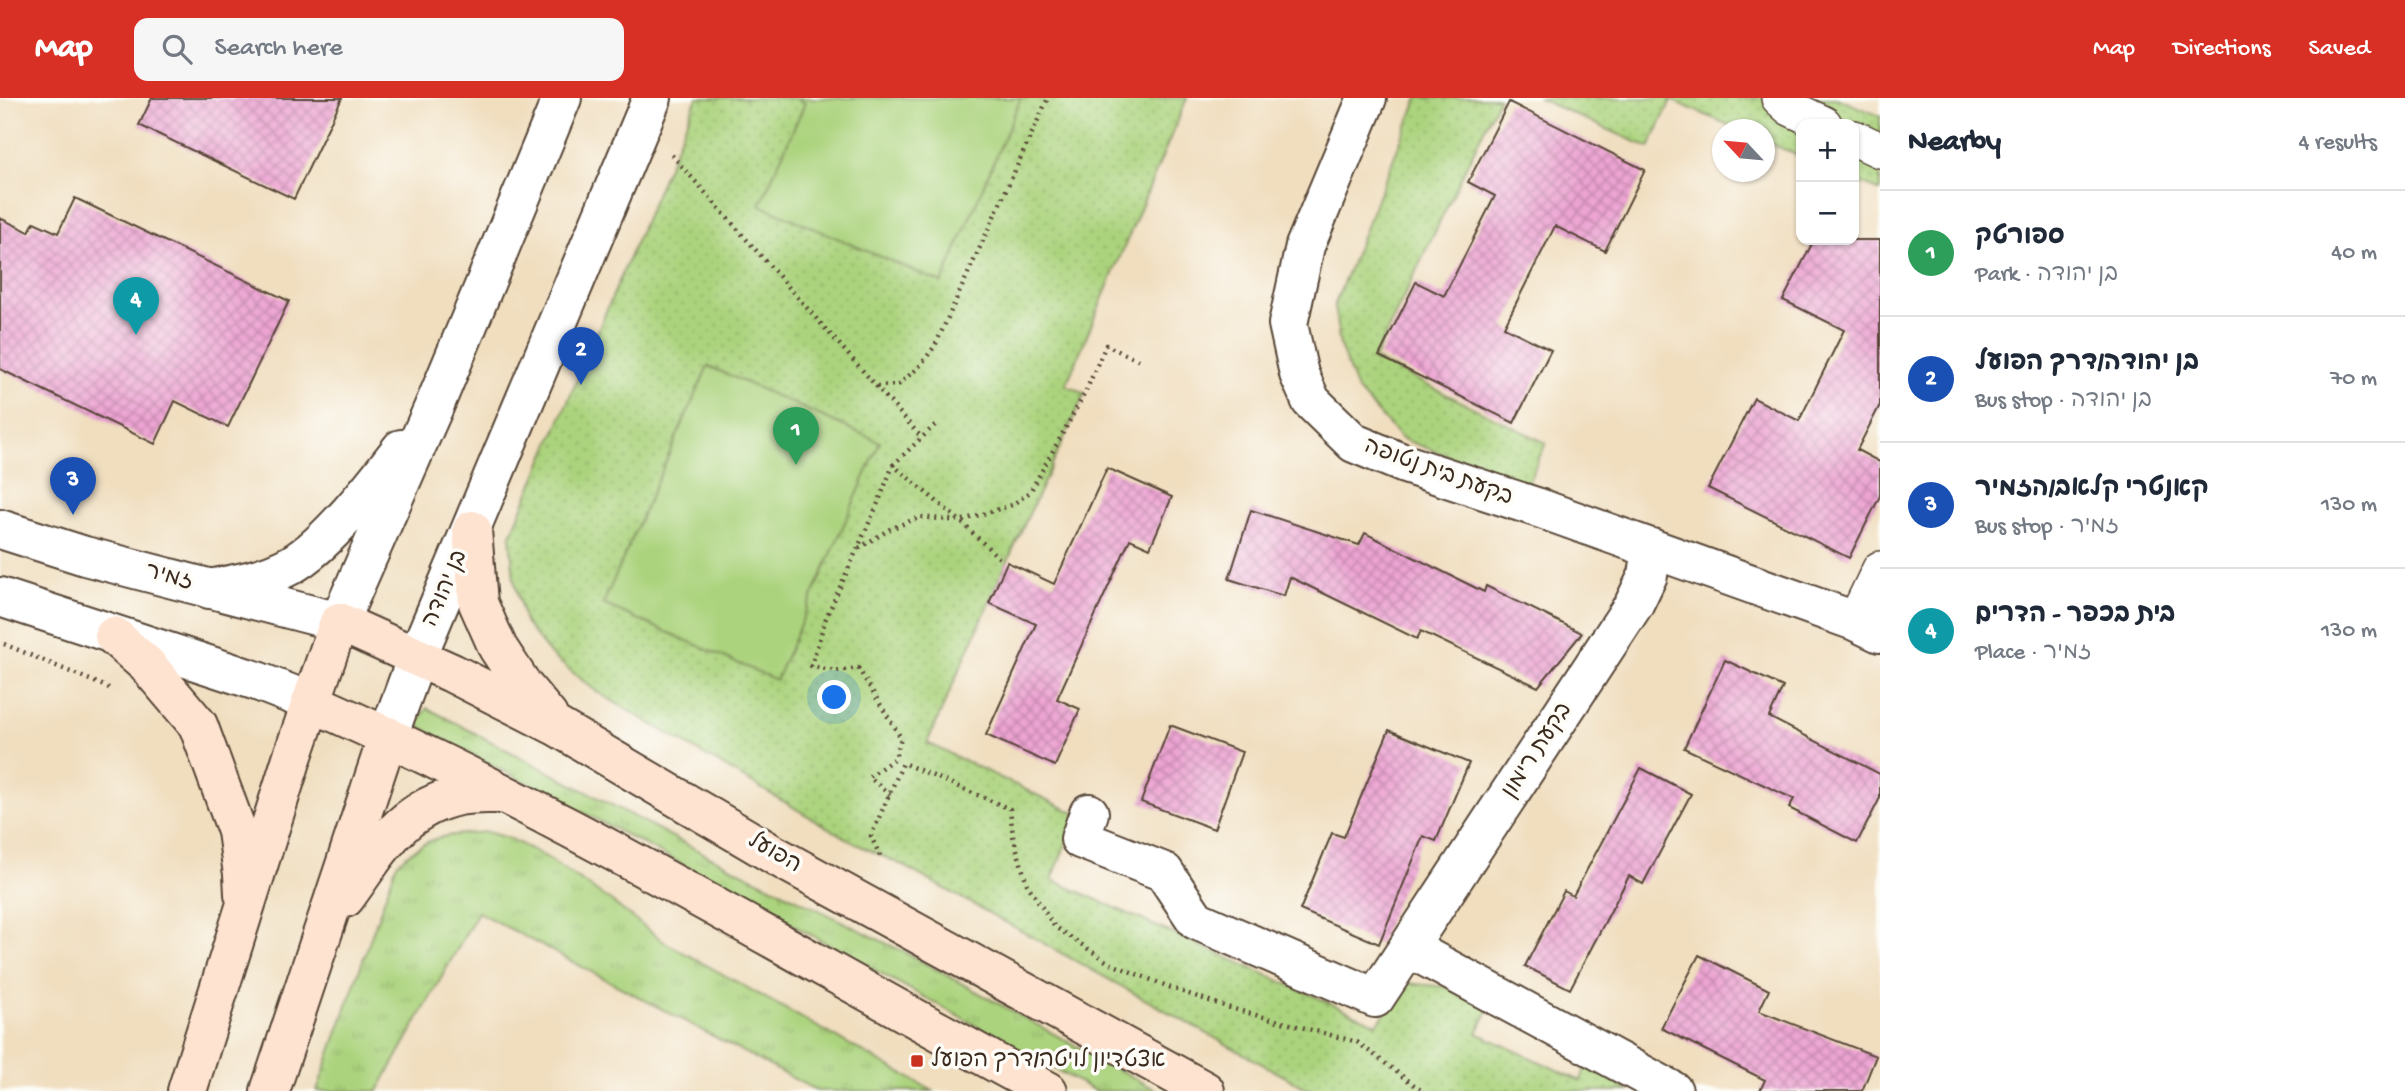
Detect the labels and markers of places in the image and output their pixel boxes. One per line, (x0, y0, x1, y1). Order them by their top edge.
pin: 4 (113, 277, 159, 335)
pin: 2 (558, 327, 604, 385)
pin: 1 (773, 407, 819, 465)
pin: 3 (50, 457, 96, 515)
place label: אצטדיון לויטה/דרך הפועל (931, 1046, 1165, 1075)
marker: אצטדיון לויטה/דרך הפועל (909, 1053, 925, 1069)

